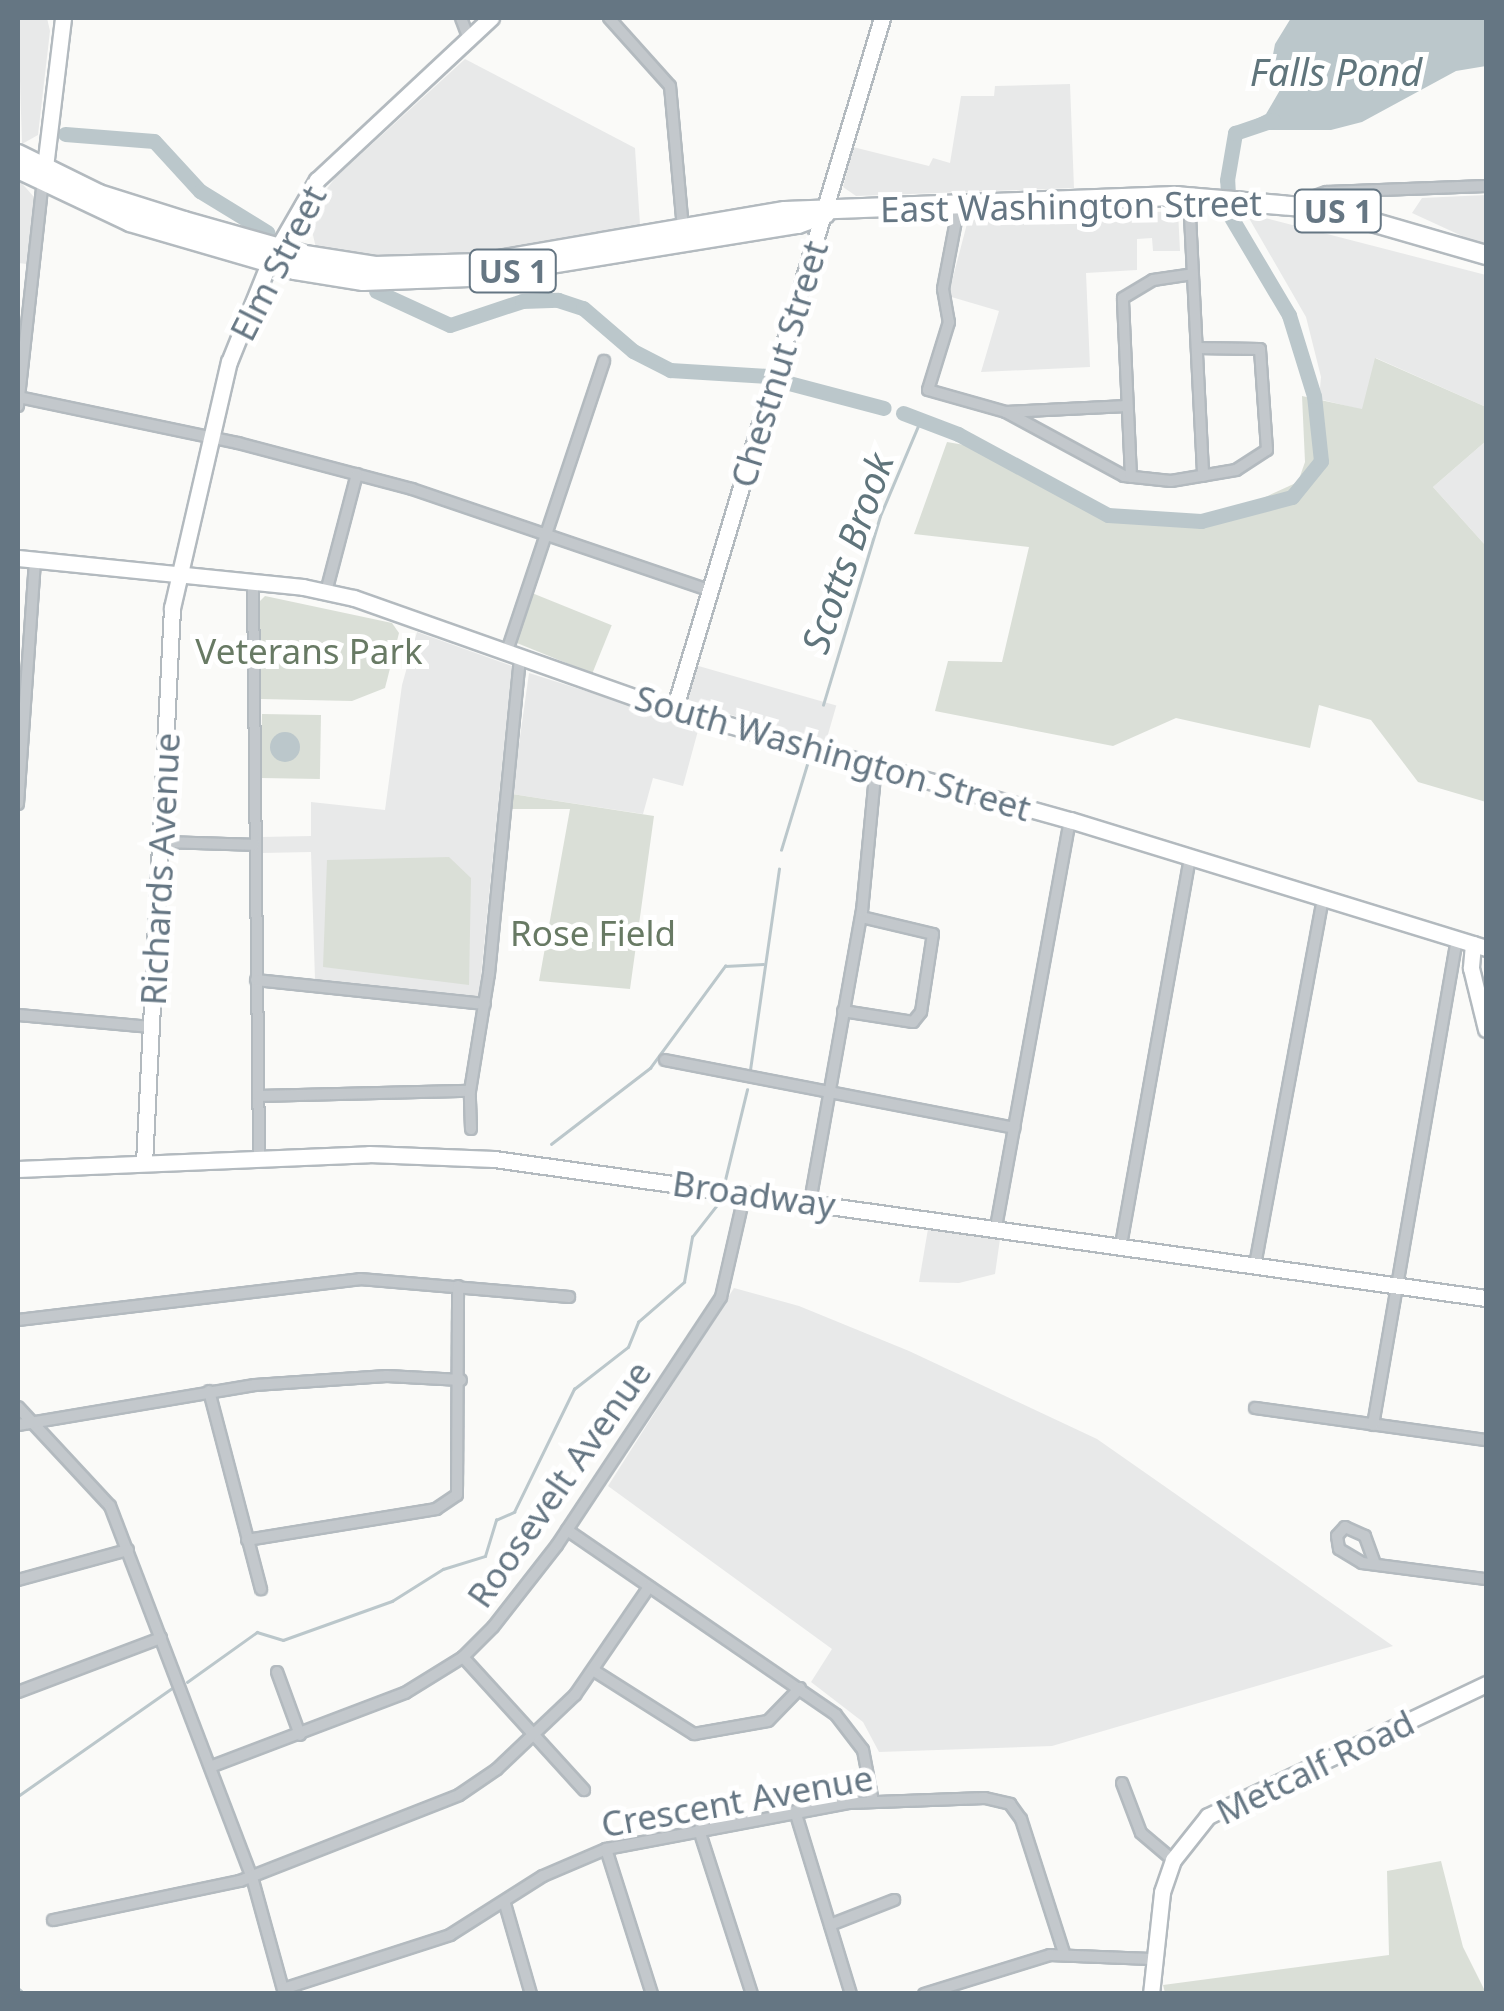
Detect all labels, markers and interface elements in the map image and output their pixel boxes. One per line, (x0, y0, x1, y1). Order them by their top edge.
water label: Falls Pond (1250, 49, 1422, 95)
street label: Elm Street (221, 179, 335, 347)
street label: East Washington Street (880, 182, 1262, 230)
road number: US 1 (1293, 184, 1383, 238)
street label: Chestnut Street (722, 236, 836, 492)
road number: US 1 (468, 244, 558, 298)
water label: Scotts Brook (792, 447, 902, 659)
park label: Veterans Park (195, 630, 423, 672)
street label: South Washington Street (630, 676, 1036, 830)
street label: Richards Avenue (132, 732, 188, 1006)
park label: Rose Field (510, 912, 676, 954)
street label: Broadway (670, 1162, 838, 1226)
street label: Roosevelt Avenue (458, 1353, 660, 1615)
street label: Metcalf Road (1209, 1701, 1421, 1833)
street label: Crescent Avenue (598, 1756, 876, 1846)

